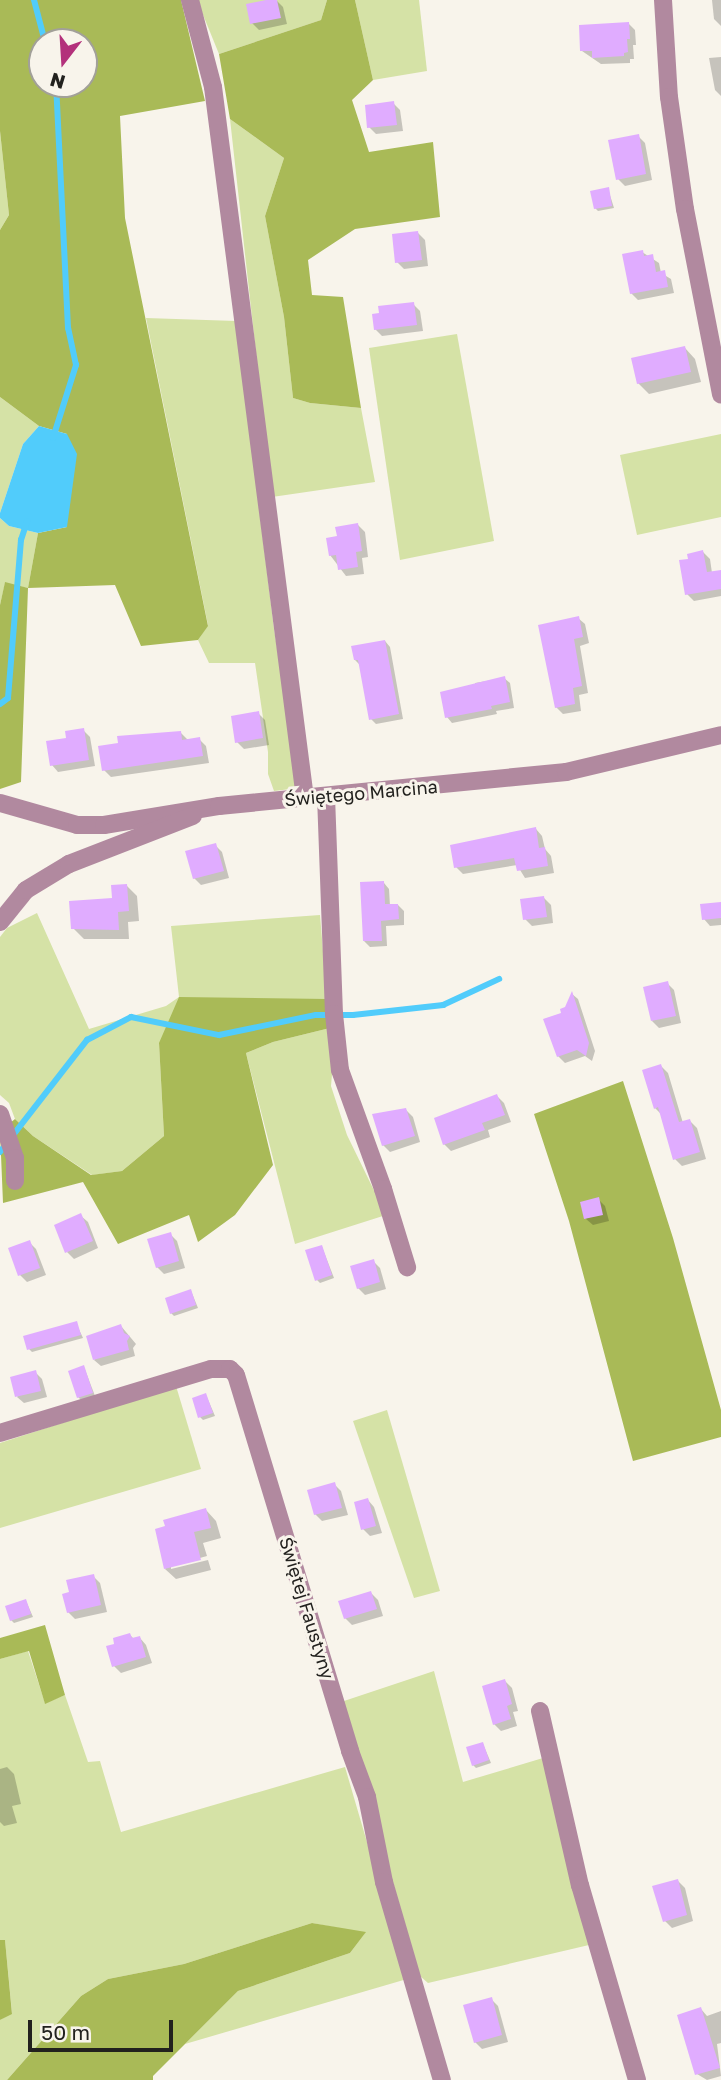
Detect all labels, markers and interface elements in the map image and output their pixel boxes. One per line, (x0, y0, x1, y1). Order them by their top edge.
north arrow (28, 28, 98, 98)
text: N (47, 69, 68, 95)
street label: Świętego Marcina (284, 776, 438, 810)
street label: Świętej Faustyny (275, 1534, 339, 1682)
scale bar (32, 2007, 177, 2050)
text: 50 m (41, 2019, 90, 2045)

